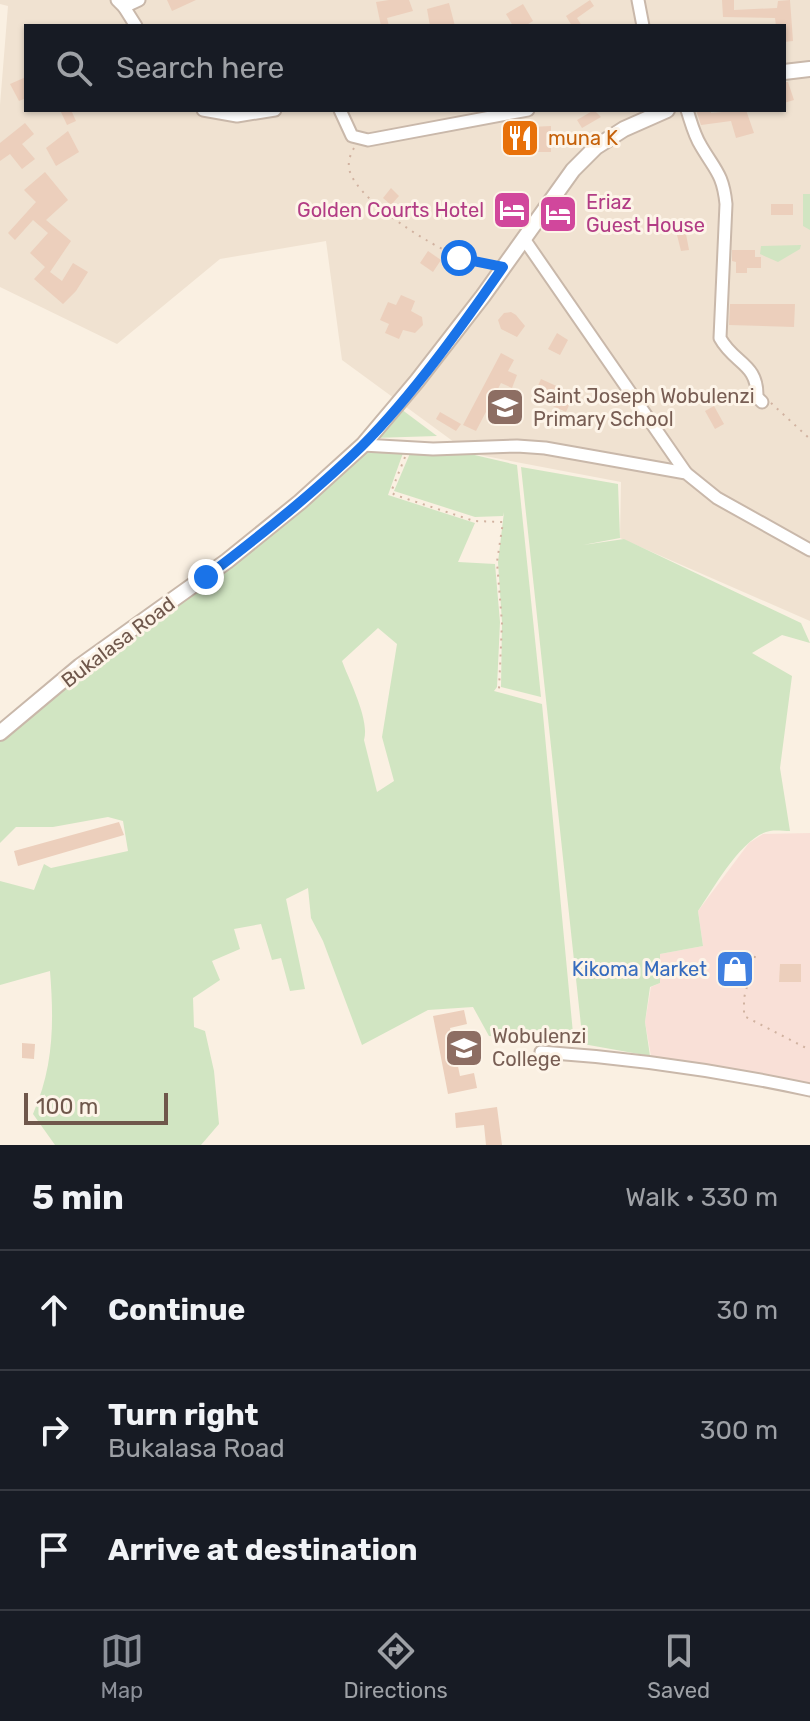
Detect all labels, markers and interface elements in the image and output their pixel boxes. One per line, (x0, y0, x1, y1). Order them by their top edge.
search box (24, 24, 786, 112)
icon: search (52, 46, 96, 90)
text: Search here (116, 50, 284, 86)
restaurant icon: muna K (499, 117, 541, 159)
place label: muna K (548, 126, 618, 150)
hotel icon: Golden Courts Hotel (491, 189, 533, 231)
place label: Eriaz Guest House (586, 190, 705, 237)
hotel icon: Eriaz Guest House (537, 193, 579, 235)
place label: Golden Courts Hotel (297, 198, 484, 222)
route start (441, 240, 477, 276)
place label: Saint Joseph Wobulenzi Primary School (533, 384, 754, 431)
school or university icon: Saint Joseph Wobulenzi Primary School (484, 386, 526, 428)
route end (188, 559, 224, 595)
street label: Bukalasa Road (56, 591, 180, 693)
shop icon: Kikoma Market (714, 948, 756, 990)
place label: Kikoma Market (572, 957, 707, 981)
place label: Wobulenzi College (492, 1024, 586, 1071)
school or university icon: Wobulenzi College (443, 1027, 485, 1069)
scale bar (24, 1089, 168, 1125)
text: 100 m (36, 1093, 98, 1120)
text: 5 min (32, 1177, 124, 1218)
text: Walk · 330 m (625, 1182, 778, 1213)
icon: ahead (32, 1288, 76, 1332)
text: Continue (108, 1292, 245, 1328)
text: 30 m (716, 1295, 778, 1326)
text: Turn right (108, 1397, 259, 1433)
icon: right (32, 1408, 76, 1452)
text: 300 m (700, 1415, 778, 1446)
text: Bukalasa Road (108, 1433, 285, 1464)
icon: arrive (32, 1528, 76, 1572)
text: Arrive at destination (108, 1532, 418, 1568)
tab: Map (100, 1629, 144, 1704)
tab: Directions (343, 1629, 448, 1704)
tab: Saved (647, 1629, 710, 1704)

